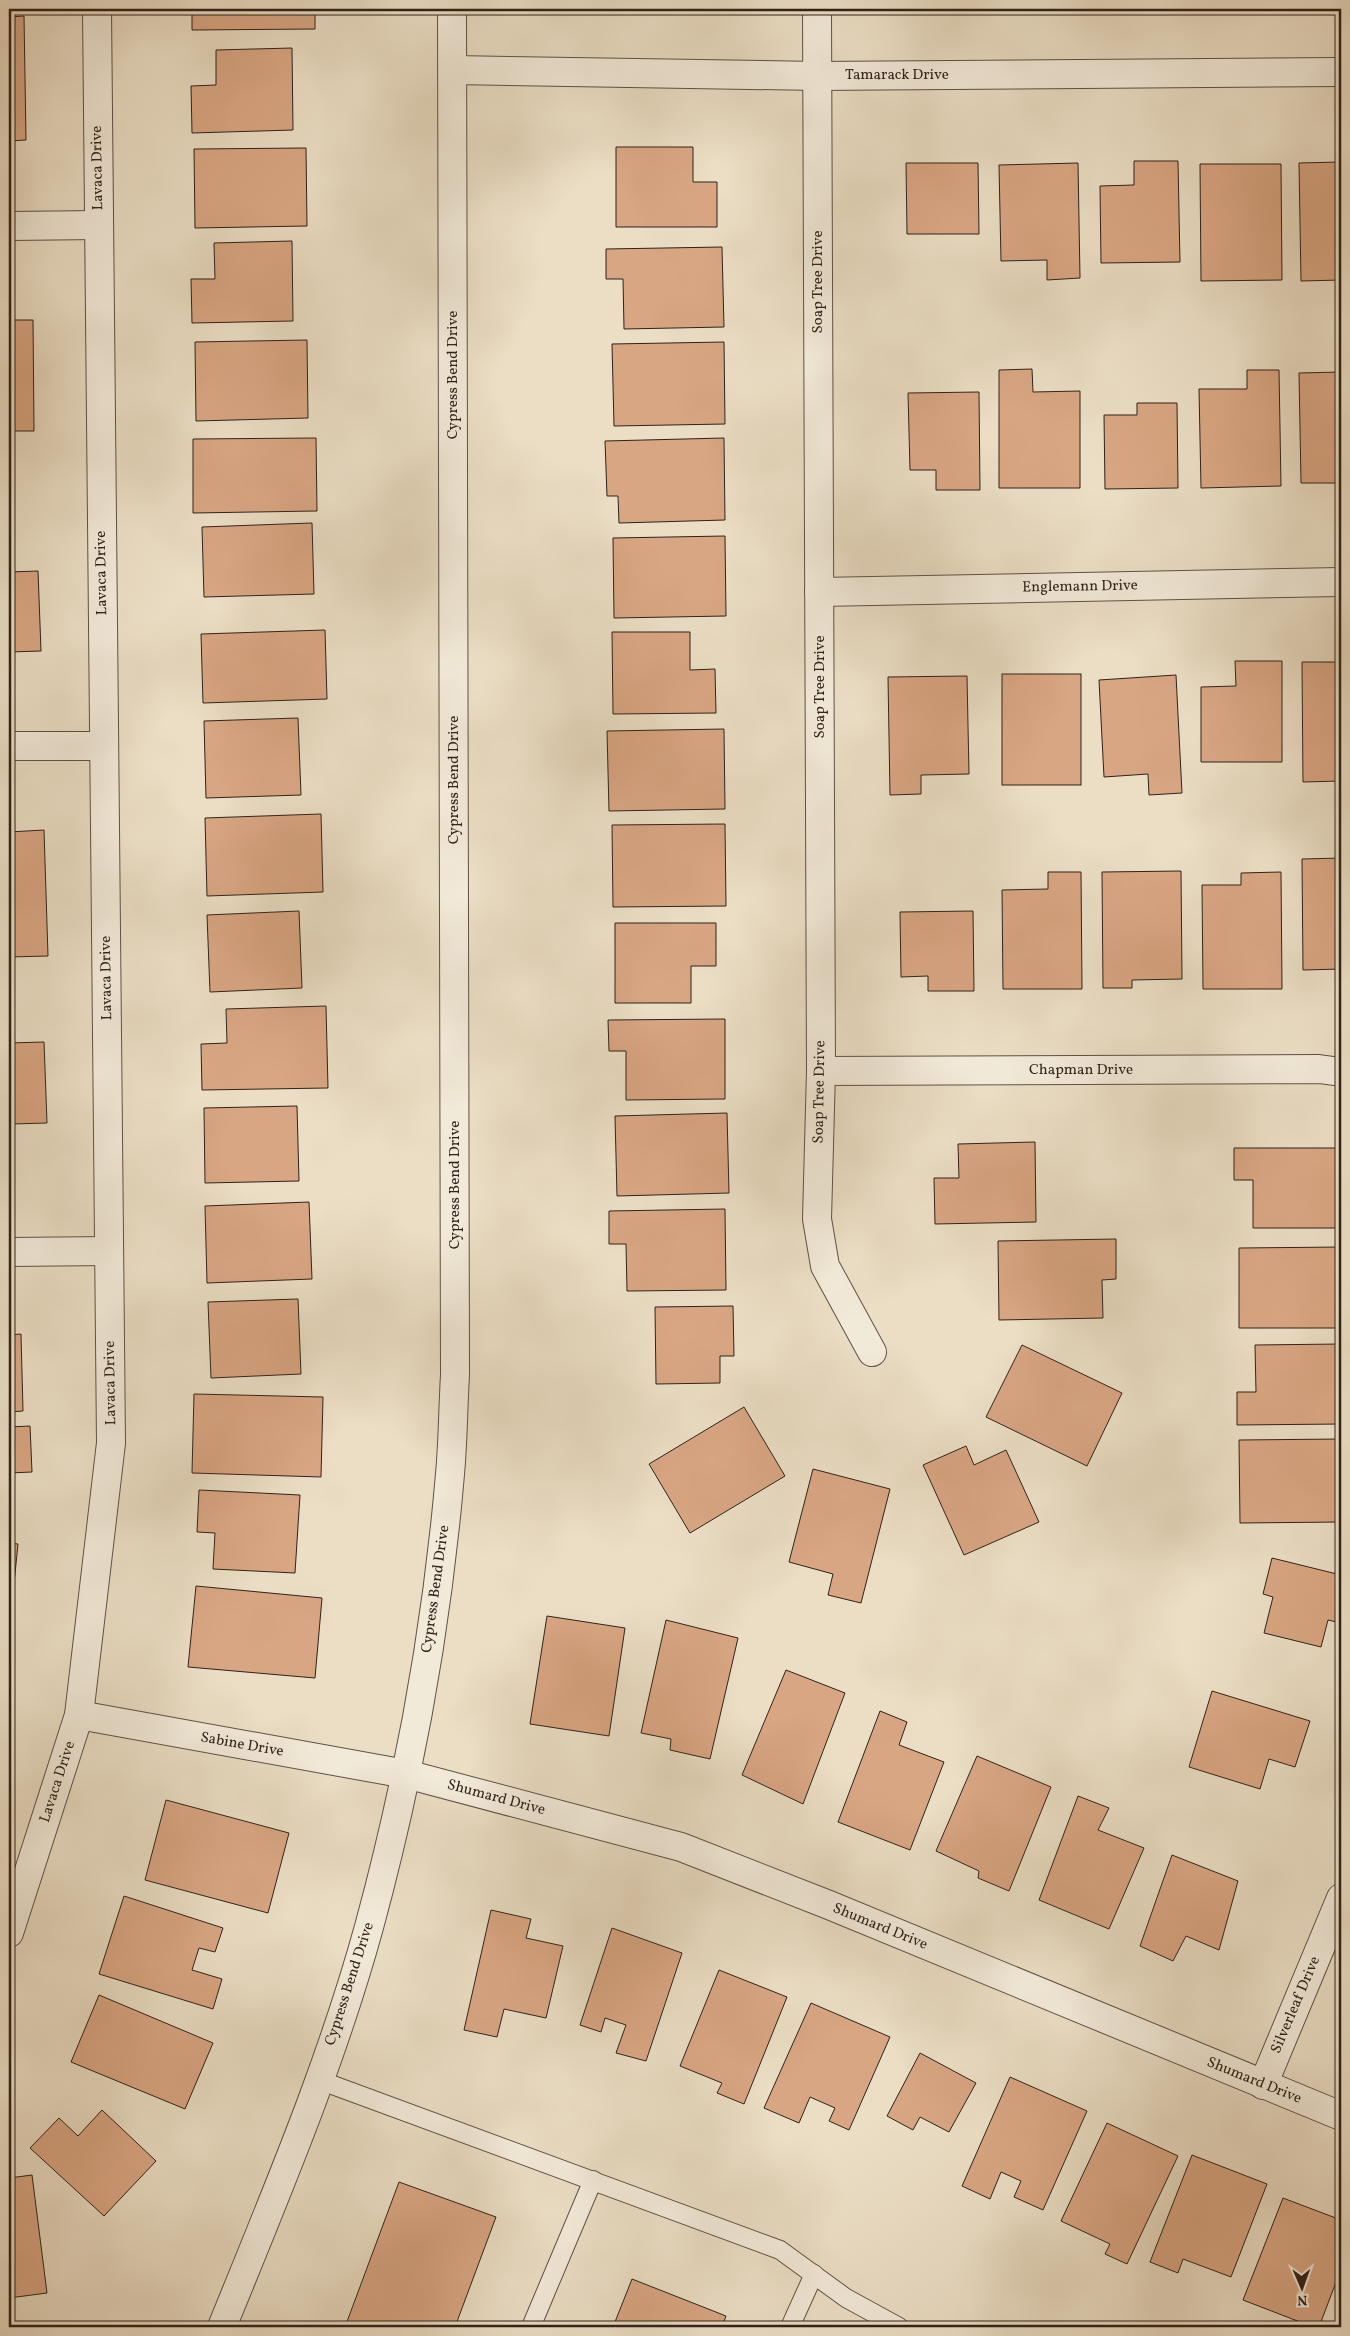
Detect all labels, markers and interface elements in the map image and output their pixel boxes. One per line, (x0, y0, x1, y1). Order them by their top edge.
street label: Tamarack Drive (845, 65, 949, 86)
street label: Lavaca Drive (87, 126, 109, 210)
street label: Soap Tree Drive (808, 230, 829, 334)
street label: Cypress Bend Drive (443, 311, 464, 439)
street label: Lavaca Drive (91, 531, 113, 615)
street label: Englemann Drive (1022, 575, 1138, 599)
street label: Soap Tree Drive (810, 635, 831, 739)
street label: Cypress Bend Drive (444, 716, 465, 844)
street label: Lavaca Drive (96, 936, 118, 1020)
street label: Soap Tree Drive (809, 1040, 831, 1144)
street label: Chapman Drive (1029, 1060, 1133, 1081)
street label: Cypress Bend Drive (445, 1121, 466, 1249)
street label: Lavaca Drive (100, 1341, 122, 1425)
street label: Cypress Bend Drive (417, 1524, 455, 1654)
street label: Sabine Drive (199, 1727, 285, 1763)
street label: Lavaca Drive (35, 1739, 81, 1825)
street label: Shumard Drive (445, 1775, 547, 1821)
street label: Shumard Drive (829, 1898, 931, 1956)
street label: Cypress Bend Drive (320, 1920, 380, 2048)
street label: Silverleaf Drive (1266, 1953, 1326, 2057)
street label: Shumard Drive (1203, 2052, 1305, 2110)
north arrow (1278, 2264, 1328, 2314)
text: N (1297, 2290, 1308, 2309)

